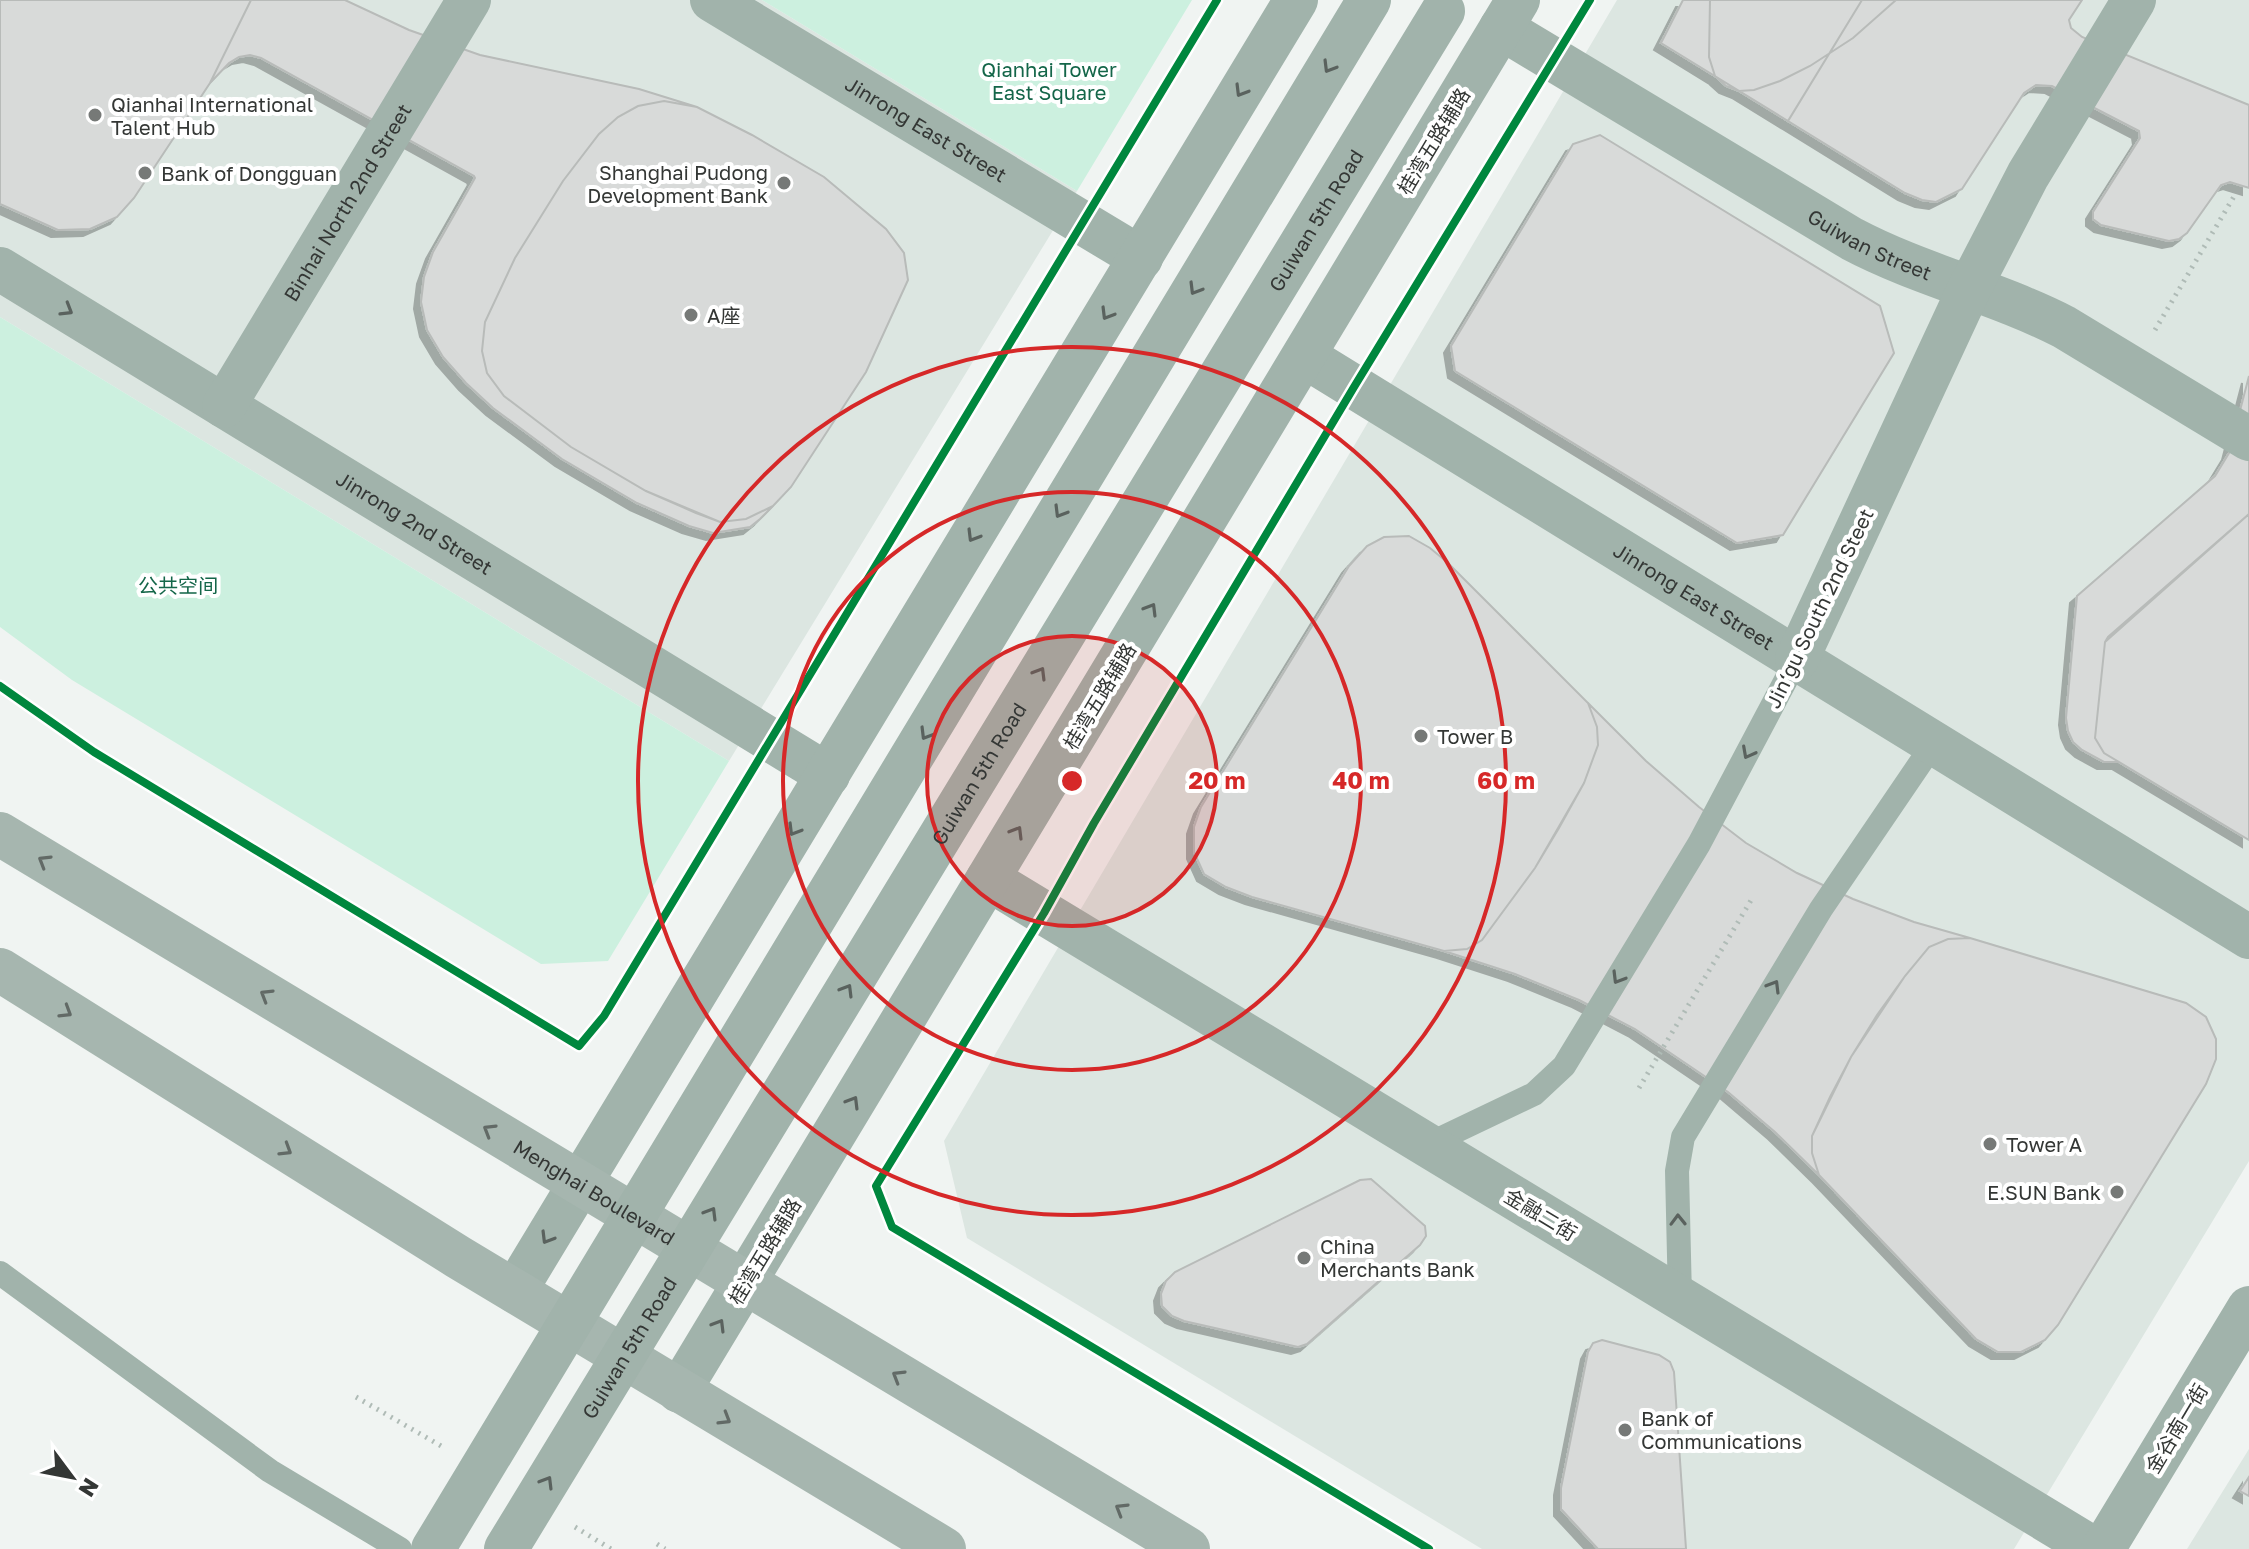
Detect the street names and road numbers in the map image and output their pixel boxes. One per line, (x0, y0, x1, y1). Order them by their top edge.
street label: Jinrong East Street (841, 71, 1011, 187)
street label: 桂湾五路辅路 (1392, 83, 1474, 199)
street label: Binhai North 2nd Street (278, 99, 416, 305)
street label: Guiwan 5th Road (1263, 145, 1368, 296)
street label: Guiwan Street (1804, 203, 1935, 285)
street label: Jinrong 2nd Street (332, 466, 497, 579)
street label: Jin‘gu South 2nd Steet (1760, 504, 1878, 712)
street label: Jinrong East Street (1609, 537, 1779, 654)
street label: 桂湾五路辅路 (1058, 638, 1140, 754)
street label: Guiwan 5th Road (926, 698, 1031, 849)
street label: Menghai Boulevard (510, 1134, 680, 1250)
street label: 金融二街 (1501, 1183, 1581, 1245)
street label: 桂湾五路辅路 (723, 1193, 805, 1309)
street label: Guiwan 5th Road (576, 1272, 681, 1423)
street label: 金谷南一街 (2140, 1379, 2212, 1477)

